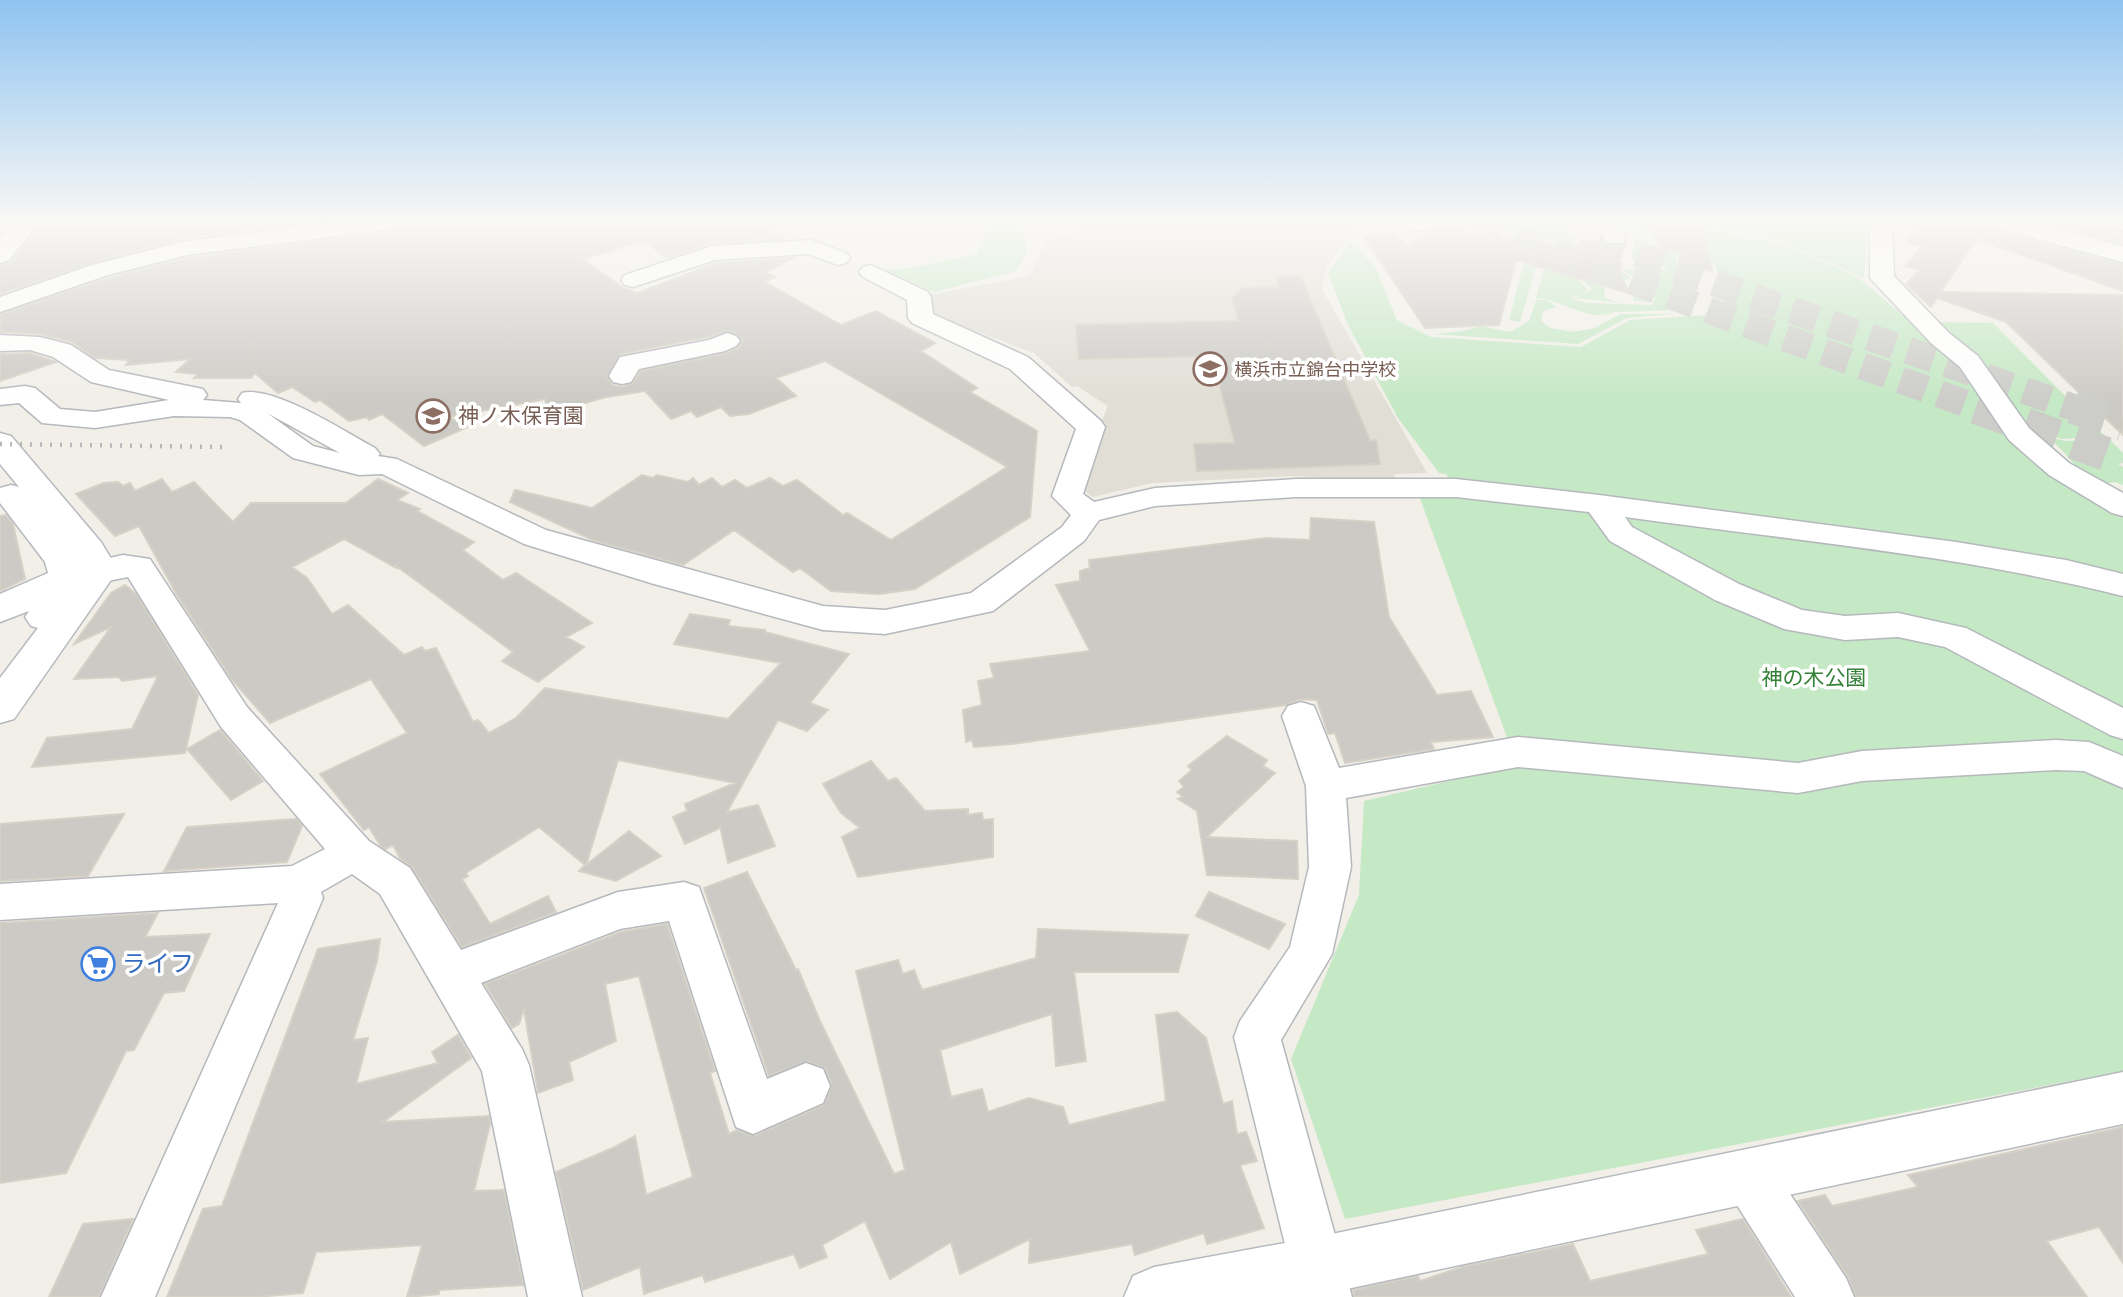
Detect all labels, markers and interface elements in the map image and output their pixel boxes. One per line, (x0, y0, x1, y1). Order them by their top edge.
school or university icon: 横浜市立錦台中学校 (1191, 350, 1229, 388)
place label: 横浜市立錦台中学校 (1234, 359, 1396, 380)
school or university icon: 神ノ木保育園 (414, 397, 452, 435)
place label: 神ノ木保育園 (458, 404, 584, 428)
park label: 神の木公園 (1762, 666, 1867, 690)
supermarket icon: ライフ (79, 945, 117, 983)
place label: ライフ (122, 950, 194, 978)

